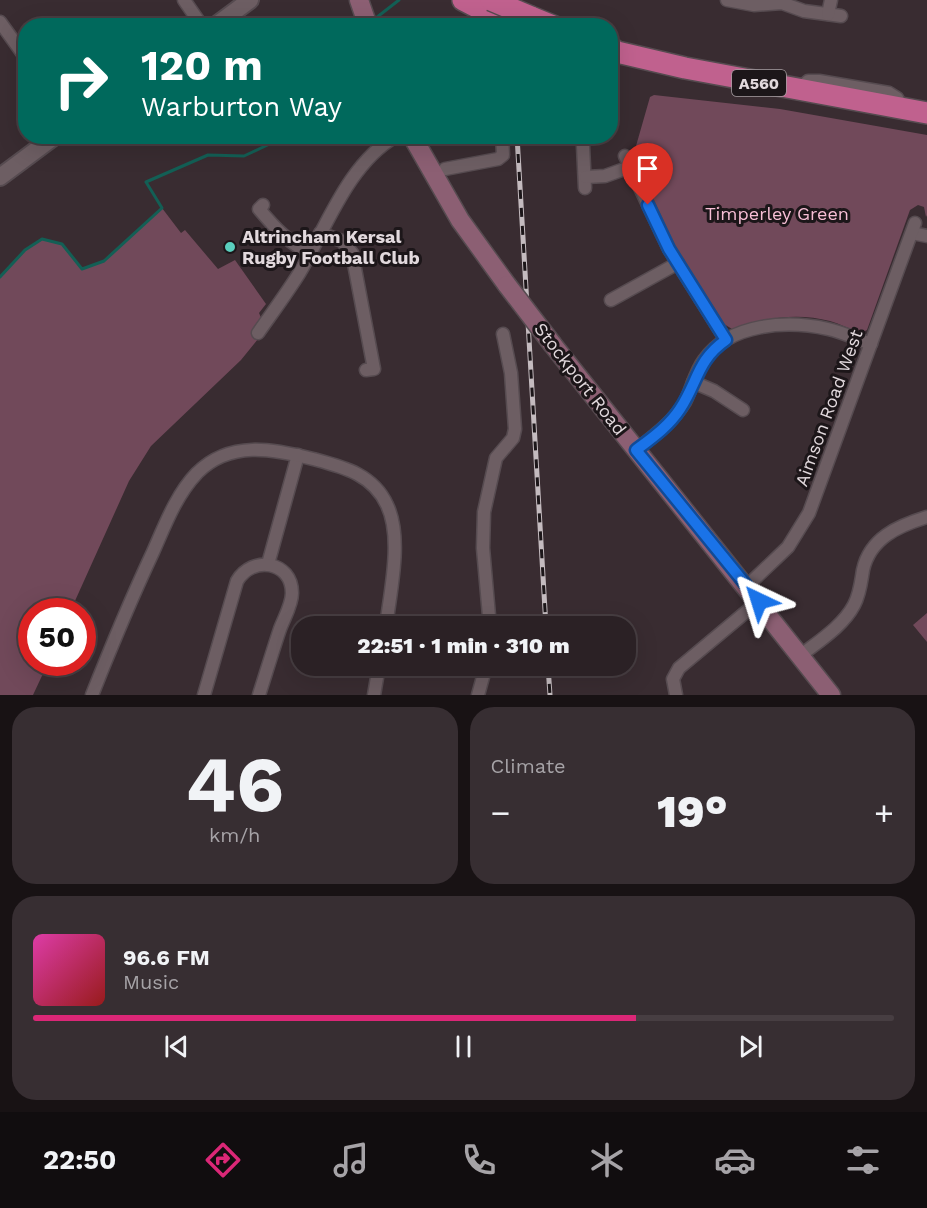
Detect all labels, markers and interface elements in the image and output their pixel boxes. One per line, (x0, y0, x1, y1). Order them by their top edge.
text: 120 m (141, 41, 263, 90)
icon: right (42, 42, 120, 120)
road number: A560 (732, 70, 786, 96)
text: Warburton Way (141, 91, 342, 123)
pin (622, 143, 673, 205)
icon: arrive (631, 152, 664, 185)
park label: Timperley Green (705, 203, 849, 224)
place label: Altrincham Kersal Rugby Football Club (242, 226, 420, 268)
marker: Altrincham Kersal Rugby Football Club (223, 240, 237, 254)
street label: Stockport Road (530, 318, 631, 439)
street label: Aimson Road West (790, 326, 867, 489)
position arrow (727, 569, 791, 633)
speed limit sign: 50 (18, 598, 96, 676)
text: 22:51 · 1 min · 310 m (357, 633, 570, 658)
text: 46 (186, 738, 284, 830)
text: Climate (491, 754, 566, 778)
text: 19° (657, 785, 728, 838)
text: − (491, 793, 510, 832)
text: + (874, 793, 894, 832)
text: km/h (209, 823, 261, 847)
text: 96.6 FM (123, 945, 210, 970)
text: Music (123, 970, 179, 994)
icon: previous (160, 1030, 193, 1063)
icon: pause (447, 1030, 480, 1063)
icon: next (734, 1030, 767, 1063)
icon: directions (202, 1139, 244, 1181)
icon: music (330, 1139, 372, 1181)
icon: phone (458, 1139, 500, 1181)
icon: climate (586, 1139, 628, 1181)
icon: car (714, 1139, 756, 1181)
icon: filters (842, 1139, 884, 1181)
text: 22:50 (43, 1144, 116, 1176)

